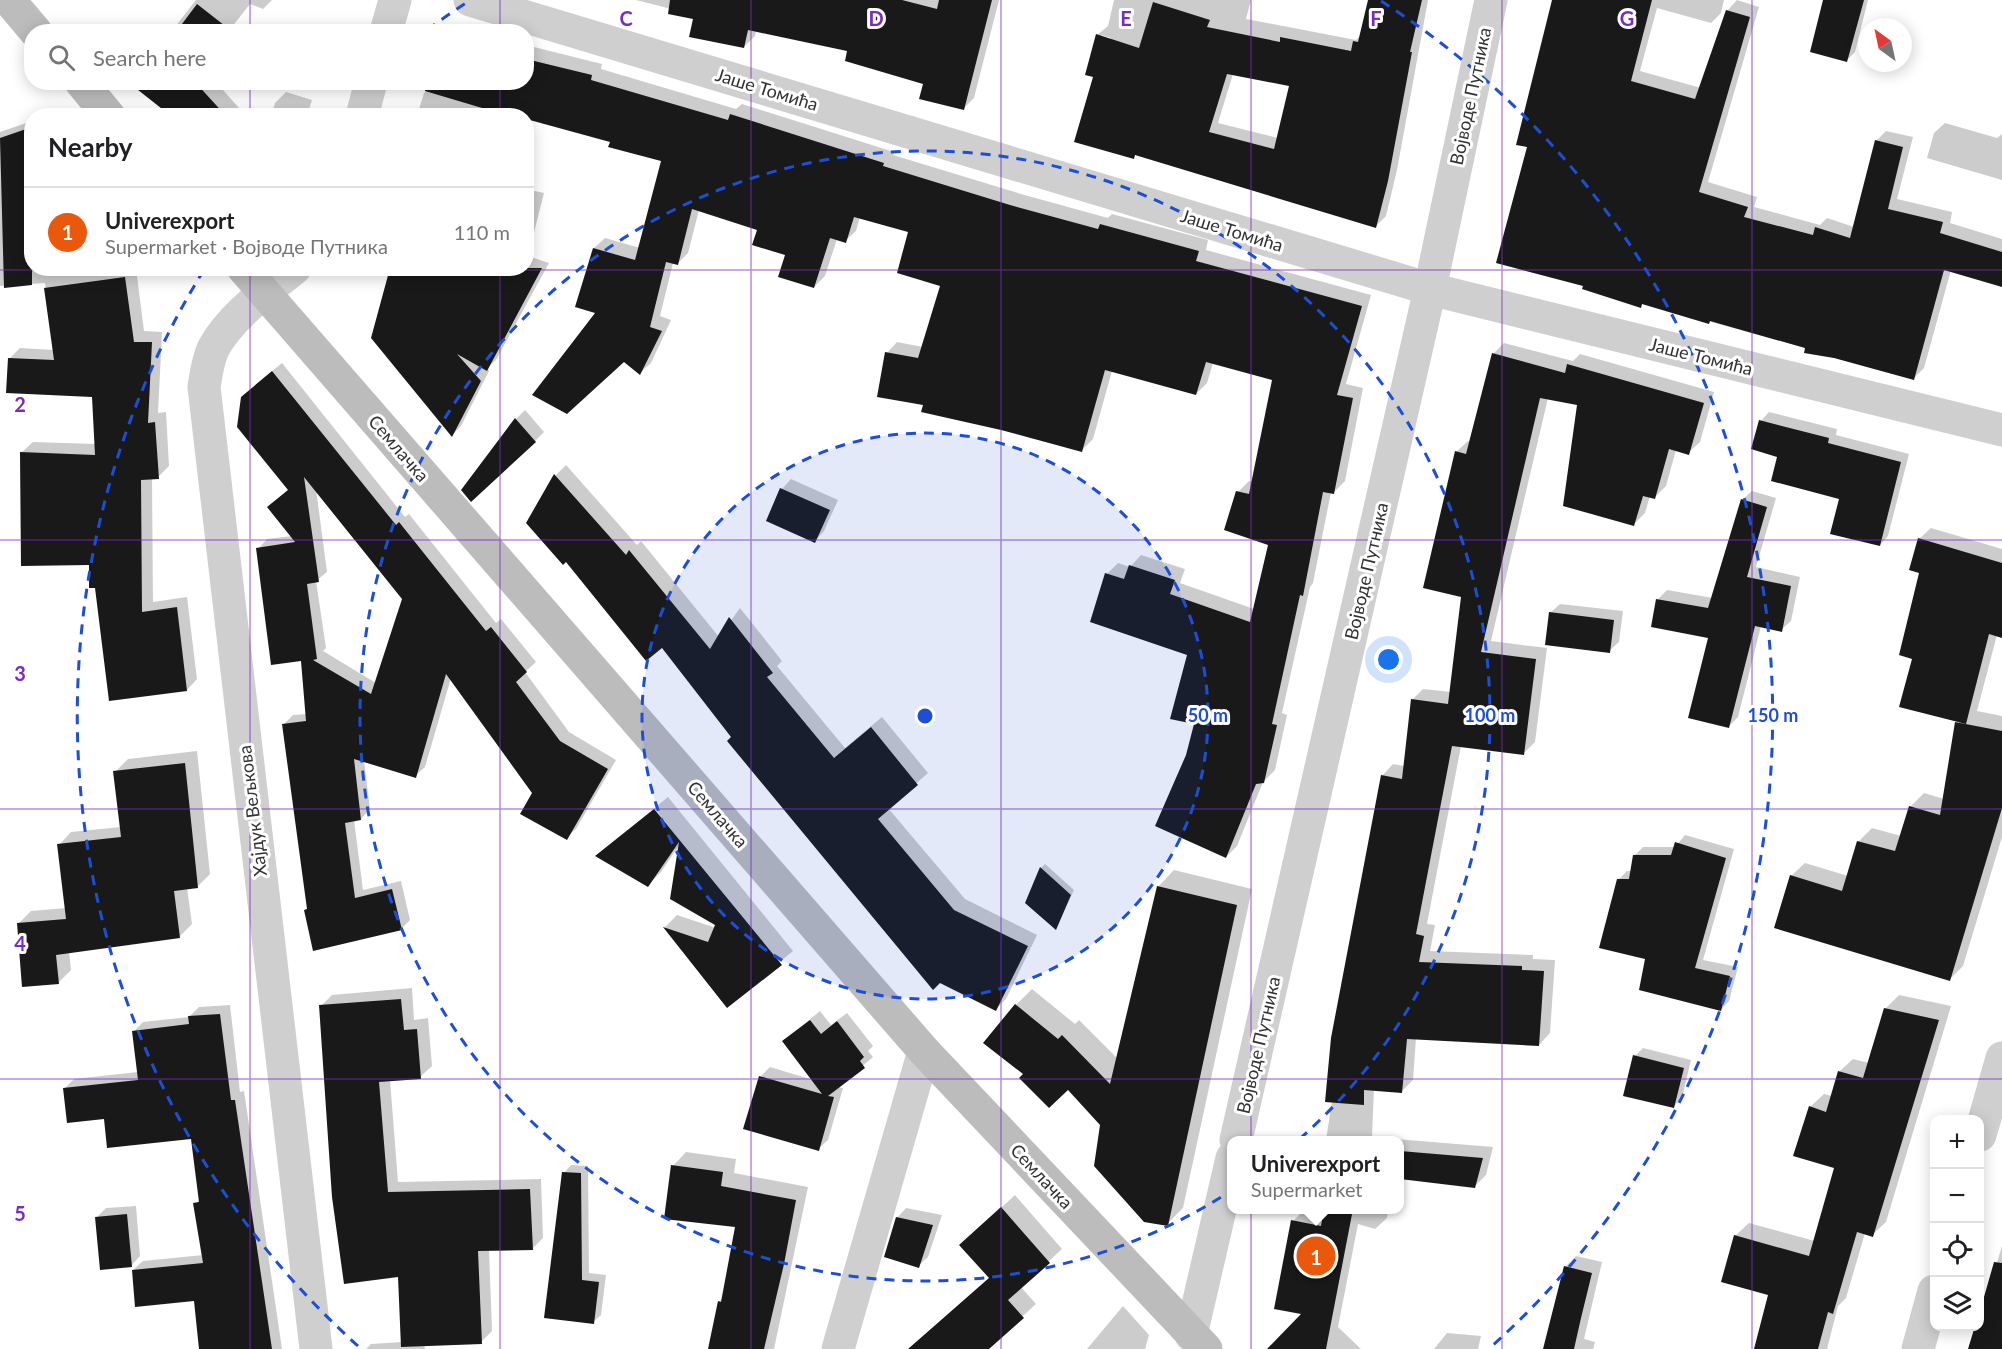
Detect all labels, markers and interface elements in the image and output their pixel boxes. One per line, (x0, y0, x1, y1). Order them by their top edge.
text: C (619, 6, 633, 30)
text: D (868, 6, 884, 30)
text: E (1120, 6, 1132, 30)
text: F (1370, 6, 1382, 30)
text: G (1620, 6, 1634, 30)
north arrow (1858, 18, 1912, 72)
search box (24, 24, 534, 90)
street label: Војводе Путника (1445, 25, 1495, 167)
icon: search (45, 41, 78, 74)
text: Search here (93, 44, 206, 71)
street label: Јаше Томића (713, 63, 821, 115)
text: Nearby (48, 131, 133, 163)
street label: Јаше Томића (1178, 204, 1286, 256)
text: Univerexport (105, 207, 234, 234)
text: 1 (62, 220, 73, 244)
text: 110 m (454, 220, 510, 244)
text: Supermarket · Војводе Путника (105, 234, 388, 258)
street label: Јаше Томића (1647, 333, 1755, 379)
text: 2 (14, 392, 26, 416)
street label: Семлачка (364, 410, 434, 486)
street label: Војводе Путника (1340, 500, 1392, 642)
your location (1374, 645, 1403, 674)
text: 3 (14, 661, 26, 685)
text: 50 m (1188, 704, 1228, 726)
text: 100 m (1465, 704, 1515, 726)
text: 150 m (1748, 704, 1798, 726)
centre of rings (915, 706, 935, 726)
street label: Хајдук Вељкова (233, 744, 271, 878)
street label: Семлачка (683, 776, 753, 852)
text: 4 (14, 931, 26, 955)
street label: Војводе Путника (1232, 974, 1284, 1116)
map controls (1930, 1115, 1984, 1331)
button: + (1930, 1115, 1984, 1169)
popup (1227, 1136, 1404, 1214)
street label: Семлачка (1006, 1139, 1078, 1213)
text: Univerexport (1251, 1150, 1380, 1177)
button: − (1930, 1169, 1984, 1223)
text: Supermarket (1251, 1177, 1363, 1201)
text: 5 (14, 1201, 26, 1225)
button: locate (1930, 1223, 1984, 1277)
pin: 1 (1296, 1234, 1336, 1278)
button: layers (1930, 1277, 1984, 1331)

